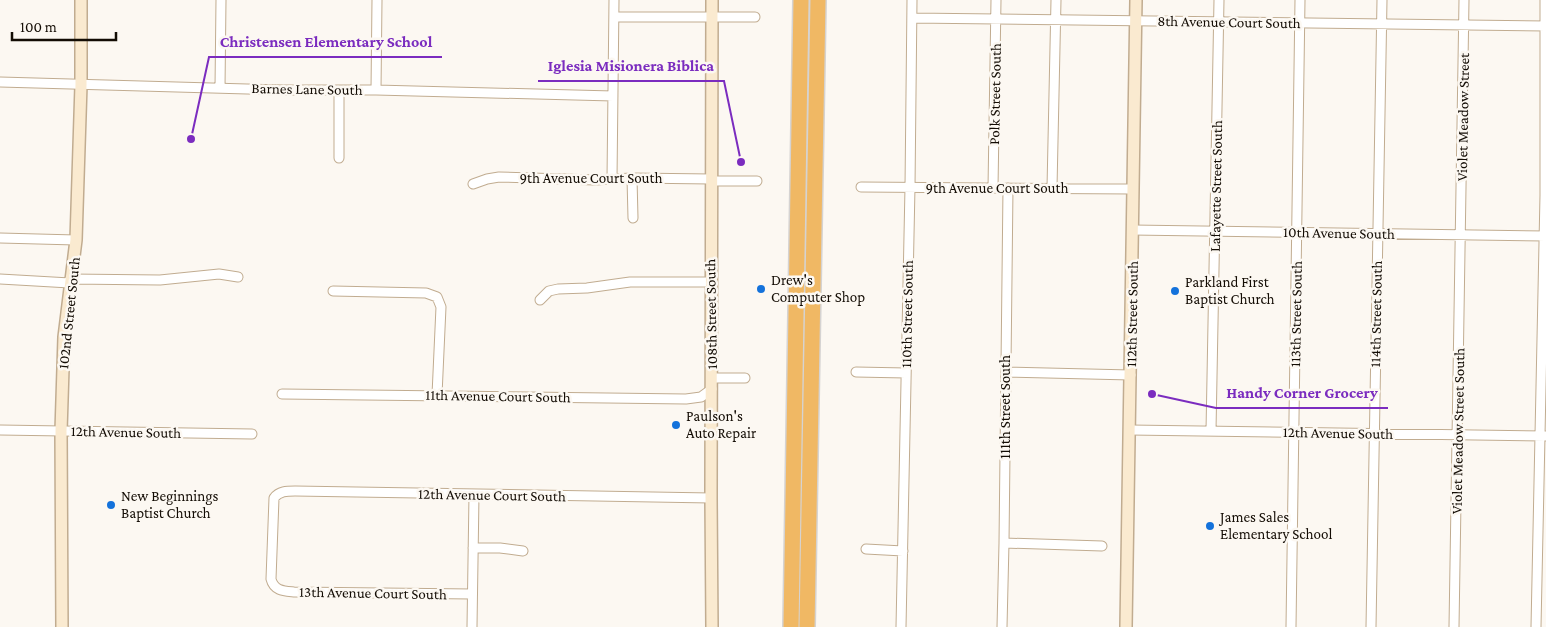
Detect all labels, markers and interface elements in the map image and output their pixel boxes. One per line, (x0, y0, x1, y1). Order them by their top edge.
scale bar (12, 10, 116, 42)
street label: 8th Avenue Court South (1157, 13, 1301, 31)
text: 100 m (20, 19, 57, 35)
callout: Christensen Elementary School (209, 26, 442, 57)
text: Christensen Elementary School (220, 33, 433, 50)
street label: Polk Street South (986, 43, 1004, 145)
callout: Iglesia Misionera Biblica (538, 50, 724, 81)
street label: Violet Meadow Street (1454, 52, 1472, 181)
text: Iglesia Misionera Biblica (548, 57, 714, 74)
street label: Barnes Lane South (251, 80, 363, 98)
street label: Lafayette Street South (1207, 120, 1226, 252)
street label: 9th Avenue Court South (519, 170, 663, 186)
street label: 9th Avenue Court South (925, 180, 1069, 196)
street label: 10th Avenue South (1283, 224, 1395, 242)
street label: 102nd Street South (55, 256, 83, 370)
street label: 108th Street South (702, 259, 720, 369)
street label: 110th Street South (898, 260, 916, 368)
street label: 114th Street South (1367, 260, 1385, 368)
street label: 112th Street South (1123, 261, 1141, 367)
street label: 113th Street South (1287, 261, 1305, 367)
place label: Drew's Computer Shop (771, 272, 865, 306)
place label: Parkland First Baptist Church (1185, 274, 1275, 308)
marker: Drew's Computer Shop (755, 283, 767, 295)
marker: Parkland First Baptist Church (1169, 285, 1181, 297)
street label: Violet Meadow Street South (1449, 348, 1467, 514)
street label: 111th Street South (997, 355, 1013, 459)
callout: Handy Corner Grocery (1216, 377, 1388, 408)
text: Handy Corner Grocery (1226, 384, 1378, 401)
street label: 11th Avenue Court South (425, 387, 571, 405)
place label: Paulson's Auto Repair (686, 408, 757, 442)
marker: Paulson's Auto Repair (670, 419, 682, 431)
street label: 12th Avenue South (71, 423, 181, 441)
street label: 12th Avenue South (1283, 424, 1393, 442)
street label: 12th Avenue Court South (418, 486, 566, 504)
place label: New Beginnings Baptist Church (121, 488, 218, 522)
marker: New Beginnings Baptist Church (105, 499, 117, 511)
place label: James Sales Elementary School (1218, 509, 1332, 543)
marker: James Sales Elementary School (1204, 520, 1216, 532)
street label: 13th Avenue Court South (299, 584, 447, 602)

